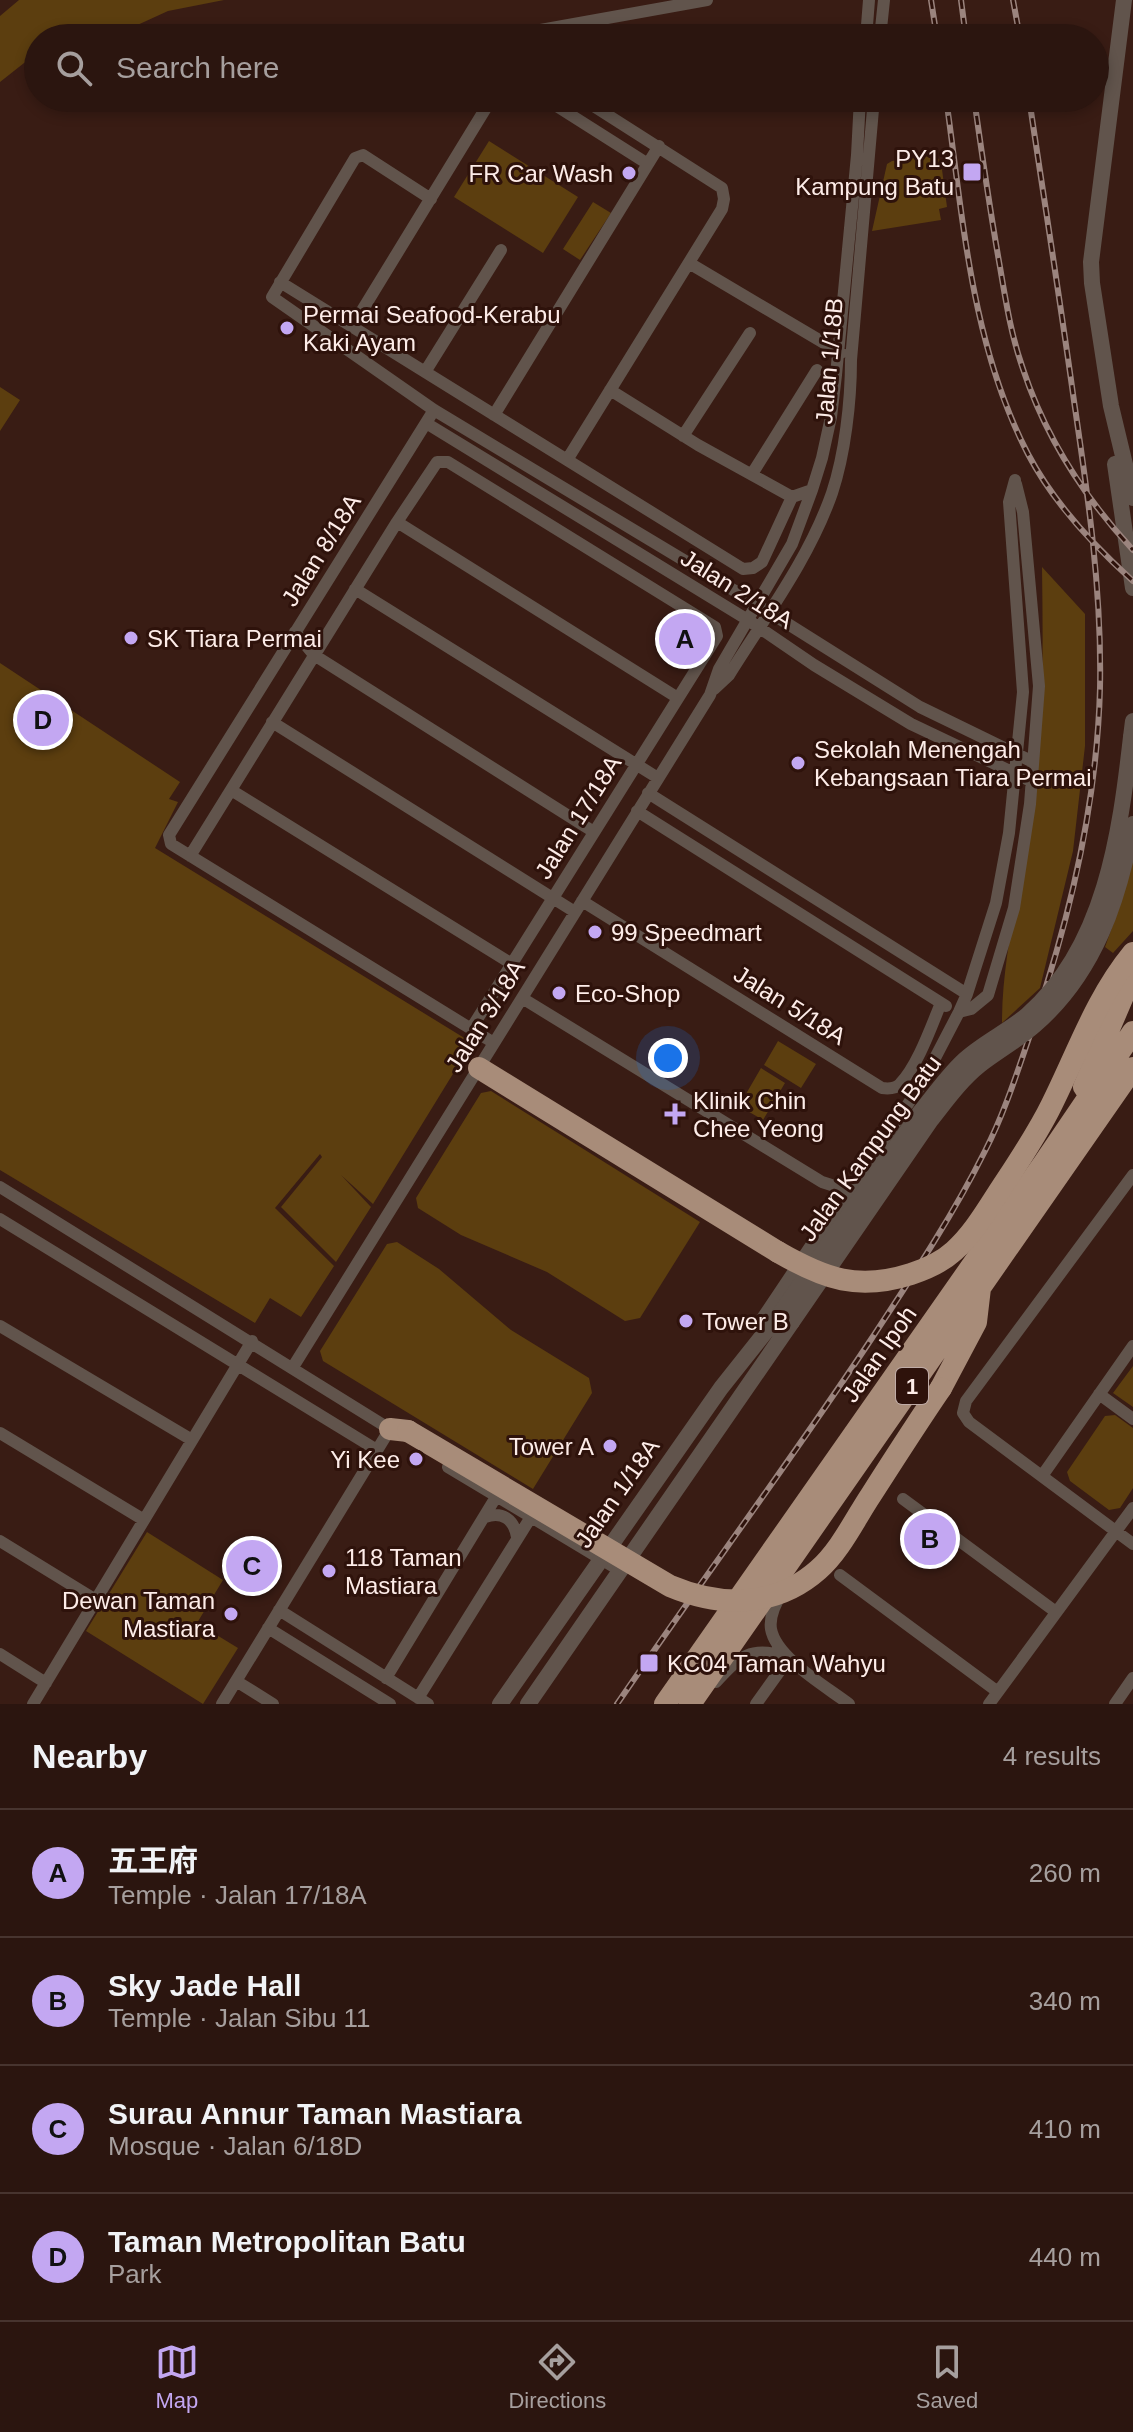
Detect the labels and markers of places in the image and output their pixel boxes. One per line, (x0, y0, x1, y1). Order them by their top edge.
place label: PY13 Kampung Batu (795, 145, 954, 200)
place label: FR Car Wash (469, 160, 613, 187)
marker: PY13 Kampung Batu (961, 161, 983, 183)
marker: FR Car Wash (620, 164, 638, 182)
place label: Permai Seafood-Kerabu Kaki Ayam (303, 301, 560, 356)
marker: Permai Seafood-Kerabu Kaki Ayam (278, 319, 296, 337)
pin: A (659, 609, 711, 669)
place label: SK Tiara Permai (147, 625, 322, 652)
marker: SK Tiara Permai (122, 629, 140, 647)
pin: D (17, 690, 69, 750)
place label: Sekolah Menengah Kebangsaan Tiara Permai (814, 736, 1092, 791)
marker: Sekolah Menengah Kebangsaan Tiara Permai (789, 754, 807, 772)
place label: 99 Speedmart (611, 919, 762, 946)
marker: 99 Speedmart (586, 923, 604, 941)
place label: Eco-Shop (575, 980, 680, 1007)
marker: Eco-Shop (550, 984, 568, 1002)
place label: Klinik Chin Chee Yeong (693, 1087, 824, 1142)
marker: Klinik Chin Chee Yeong (664, 1103, 686, 1125)
place label: Tower B (702, 1308, 789, 1335)
marker: Tower B (677, 1312, 695, 1330)
place label: Tower A (509, 1433, 594, 1460)
marker: Tower A (601, 1437, 619, 1455)
place label: Yi Kee (330, 1446, 400, 1473)
marker: Yi Kee (407, 1450, 425, 1468)
pin: B (904, 1509, 956, 1569)
pin: C (226, 1536, 278, 1596)
place label: 118 Taman Mastiara (345, 1544, 462, 1599)
marker: 118 Taman Mastiara (320, 1562, 338, 1580)
place label: Dewan Taman Mastiara (62, 1587, 216, 1642)
marker: Dewan Taman Mastiara (222, 1605, 240, 1623)
place label: KC04 Taman Wahyu (667, 1650, 886, 1677)
marker: KC04 Taman Wahyu (638, 1652, 660, 1674)

